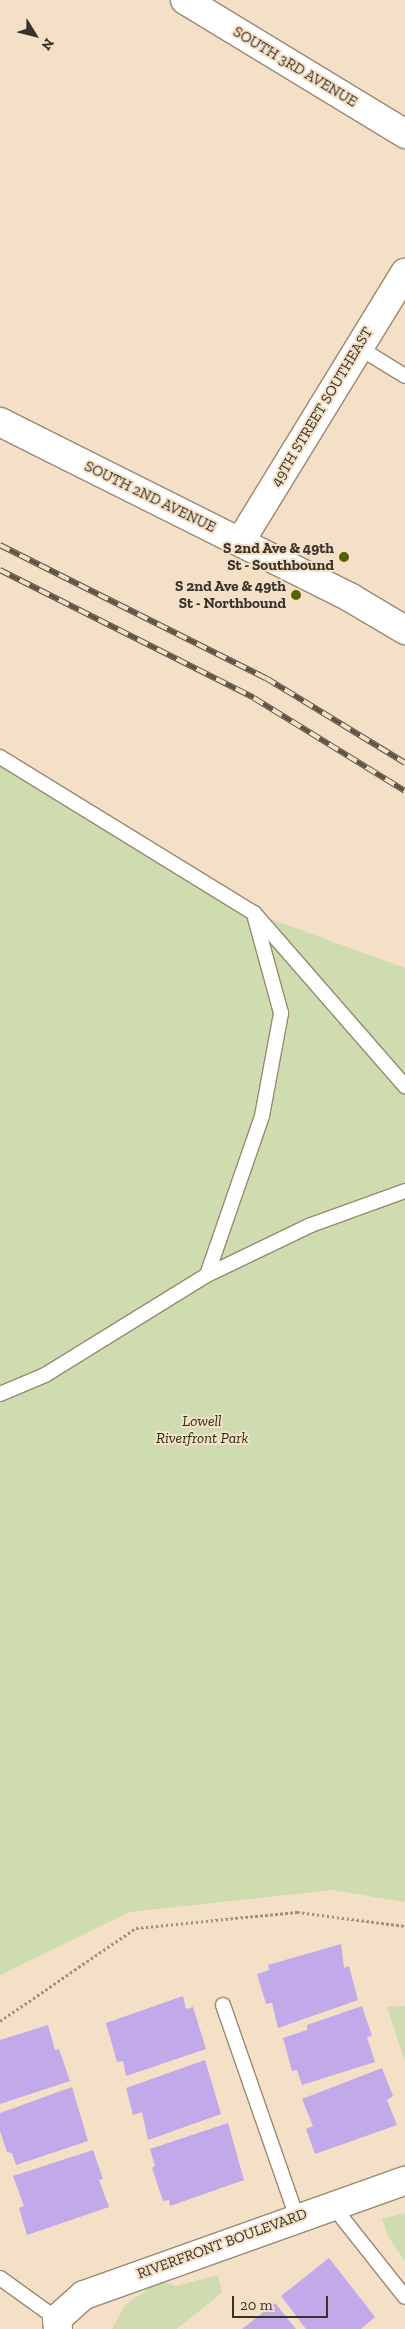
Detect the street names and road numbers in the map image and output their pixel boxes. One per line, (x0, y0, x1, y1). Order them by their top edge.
street label: SOUTH 3RD AVENUE (229, 23, 361, 111)
street label: 49TH STREET SOUTHEAST (267, 324, 377, 490)
street label: SOUTH 2ND AVENUE (81, 457, 219, 537)
street label: RIVERFRONT BOULEVARD (134, 2205, 310, 2283)

